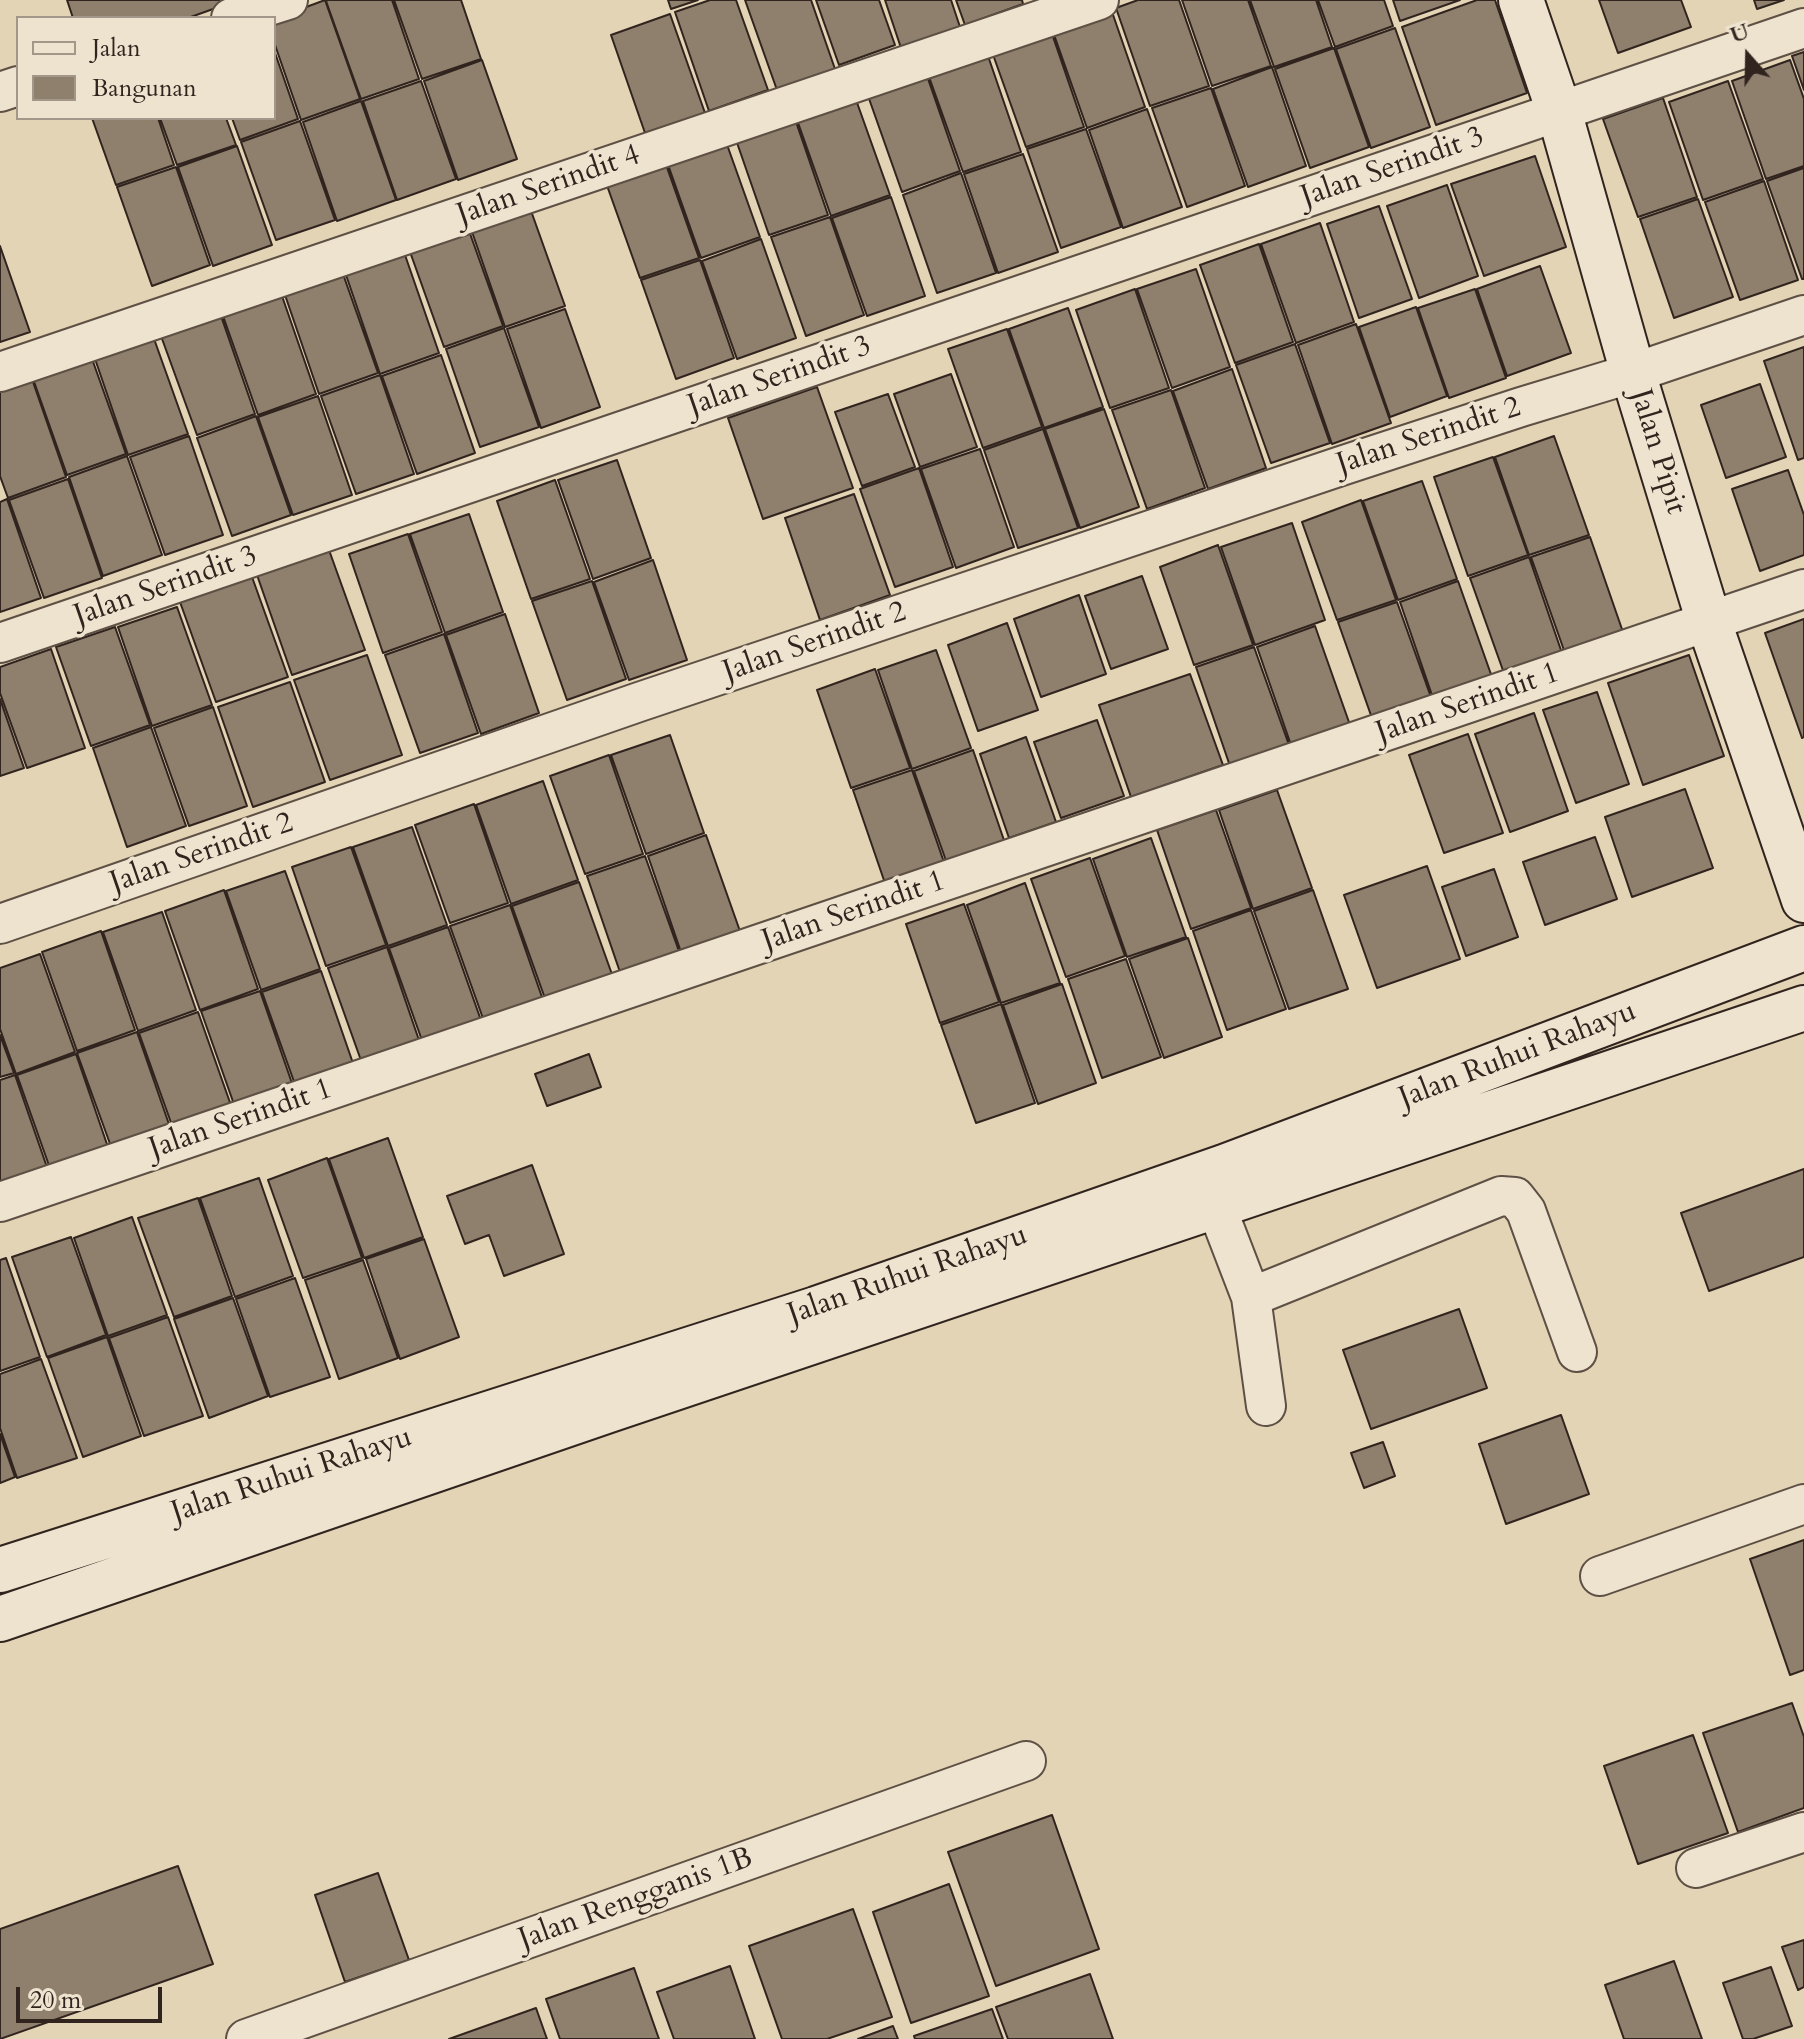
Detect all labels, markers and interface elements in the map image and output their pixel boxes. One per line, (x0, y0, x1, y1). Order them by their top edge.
legend (16, 16, 276, 120)
north arrow (1708, 16, 1788, 96)
text: U (1726, 16, 1753, 51)
text: Jalan (92, 32, 141, 65)
text: Bangunan (92, 72, 197, 105)
street label: Jalan Serindit 3 (1297, 120, 1489, 216)
street label: Jalan Serindit 4 (453, 138, 645, 234)
street label: Jalan Serindit 3 (684, 329, 876, 425)
street label: Jalan Pipit (1621, 385, 1693, 519)
street label: Jalan Serindit 2 (1333, 390, 1525, 484)
street label: Jalan Serindit 3 (70, 539, 262, 635)
street label: Jalan Serindit 2 (719, 595, 911, 691)
street label: Jalan Serindit 1 (1372, 656, 1564, 752)
street label: Jalan Serindit 2 (106, 806, 298, 902)
street label: Jalan Serindit 1 (758, 864, 950, 960)
street label: Jalan Ruhui Rahayu (1394, 994, 1642, 1118)
street label: Jalan Serindit 1 (145, 1072, 337, 1168)
street label: Jalan Ruhui Rahayu (783, 1218, 1033, 1334)
street label: Jalan Ruhui Rahayu (167, 1420, 417, 1532)
street label: Jalan Rengganis 1B (514, 1841, 758, 1959)
scale bar (20, 1971, 166, 2021)
text: 20 m (30, 1984, 81, 2017)

